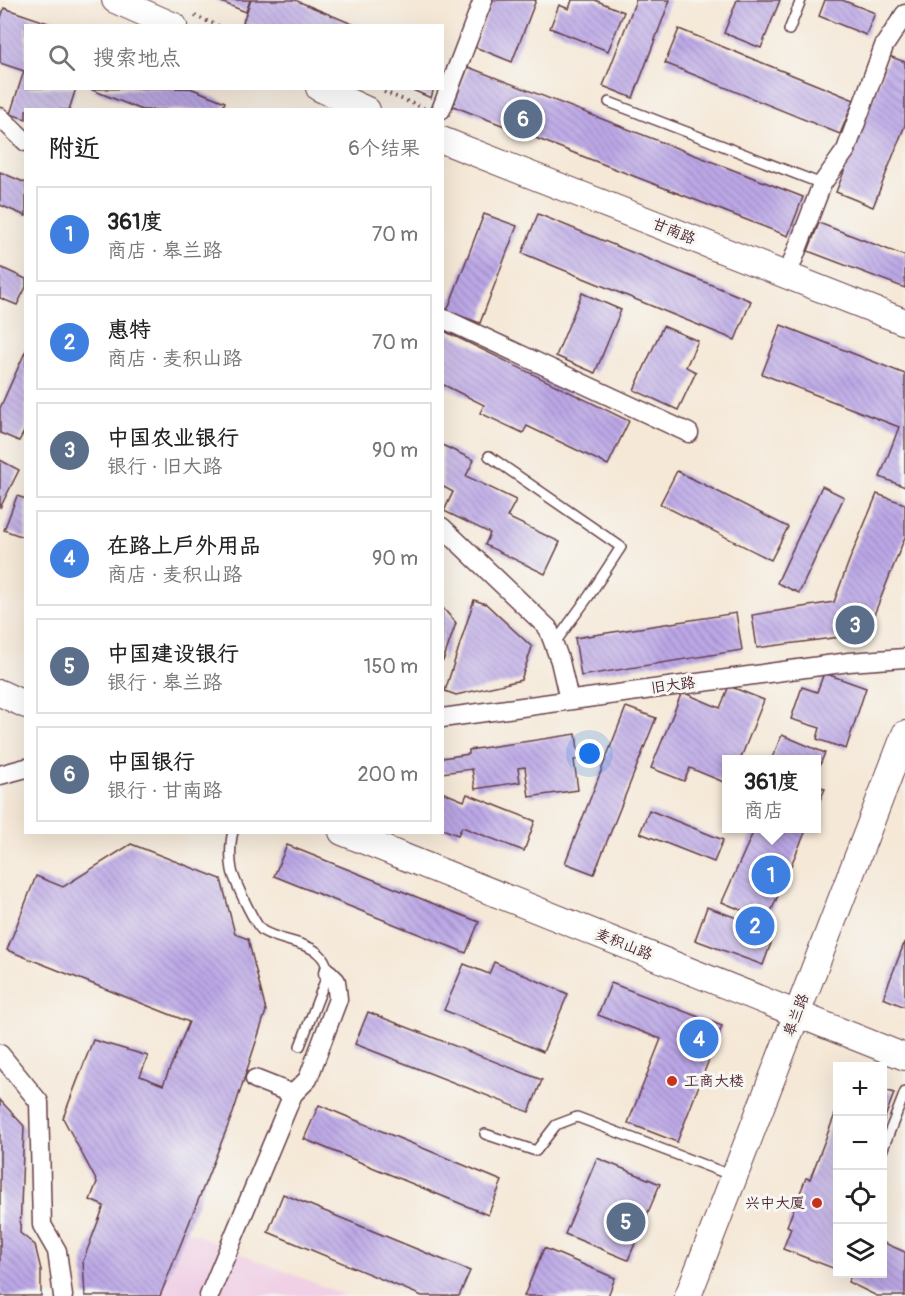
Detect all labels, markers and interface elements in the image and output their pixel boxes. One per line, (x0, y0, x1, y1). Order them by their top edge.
search box (24, 24, 444, 90)
icon: search (45, 41, 78, 74)
text: 搜索地点 (93, 44, 181, 72)
pin: 6 (504, 96, 542, 142)
text: 附近 (48, 133, 100, 165)
text: 6个结果 (348, 136, 420, 161)
text: 361度 (107, 208, 163, 236)
street label: 甘南路 (649, 214, 698, 249)
text: 1 (66, 222, 73, 247)
text: 70 m (372, 222, 418, 247)
text: 商店 · 皋兰路 (107, 238, 222, 263)
text: 惠特 (107, 316, 151, 344)
text: 2 (64, 330, 75, 355)
text: 70 m (372, 330, 418, 355)
text: 商店 · 麦积山路 (107, 346, 242, 371)
text: 中国农业银行 (107, 424, 239, 452)
text: 3 (64, 438, 75, 463)
text: 90 m (372, 438, 418, 463)
text: 银行 · 旧大路 (107, 454, 222, 479)
text: 在路上户外用品 (107, 532, 261, 560)
text: 4 (64, 546, 75, 571)
text: 90 m (372, 546, 418, 571)
text: 商店 · 麦积山路 (107, 562, 242, 587)
pin: 3 (836, 602, 874, 648)
text: 中国建设银行 (107, 640, 239, 668)
text: 5 (64, 654, 75, 679)
text: 150 m (364, 654, 418, 679)
text: 银行 · 皋兰路 (107, 670, 222, 695)
street label: 旧大路 (649, 673, 697, 698)
your location (575, 739, 604, 768)
text: 中国银行 (107, 748, 195, 776)
popup (722, 755, 821, 833)
text: 6 (64, 762, 75, 787)
text: 200 m (357, 762, 418, 787)
text: 361度 (744, 768, 799, 796)
text: 银行 · 甘南路 (107, 778, 222, 803)
text: 商店 (744, 798, 784, 823)
pin: 1 (752, 852, 790, 898)
pin: 2 (736, 904, 774, 948)
street label: 麦积山路 (592, 924, 655, 965)
street label: 皋兰路 (780, 991, 813, 1040)
pin: 4 (680, 1016, 718, 1062)
map controls (833, 1062, 887, 1278)
button: + (833, 1062, 887, 1116)
place label: 工商大楼 (684, 1072, 744, 1091)
marker: 工商大楼 (665, 1074, 679, 1088)
button: − (833, 1116, 887, 1170)
button: locate (833, 1170, 887, 1224)
place label: 兴中大厦 (745, 1194, 805, 1213)
marker: 兴中大厦 (810, 1196, 824, 1210)
pin: 5 (606, 1200, 646, 1244)
button: layers (833, 1224, 887, 1278)

